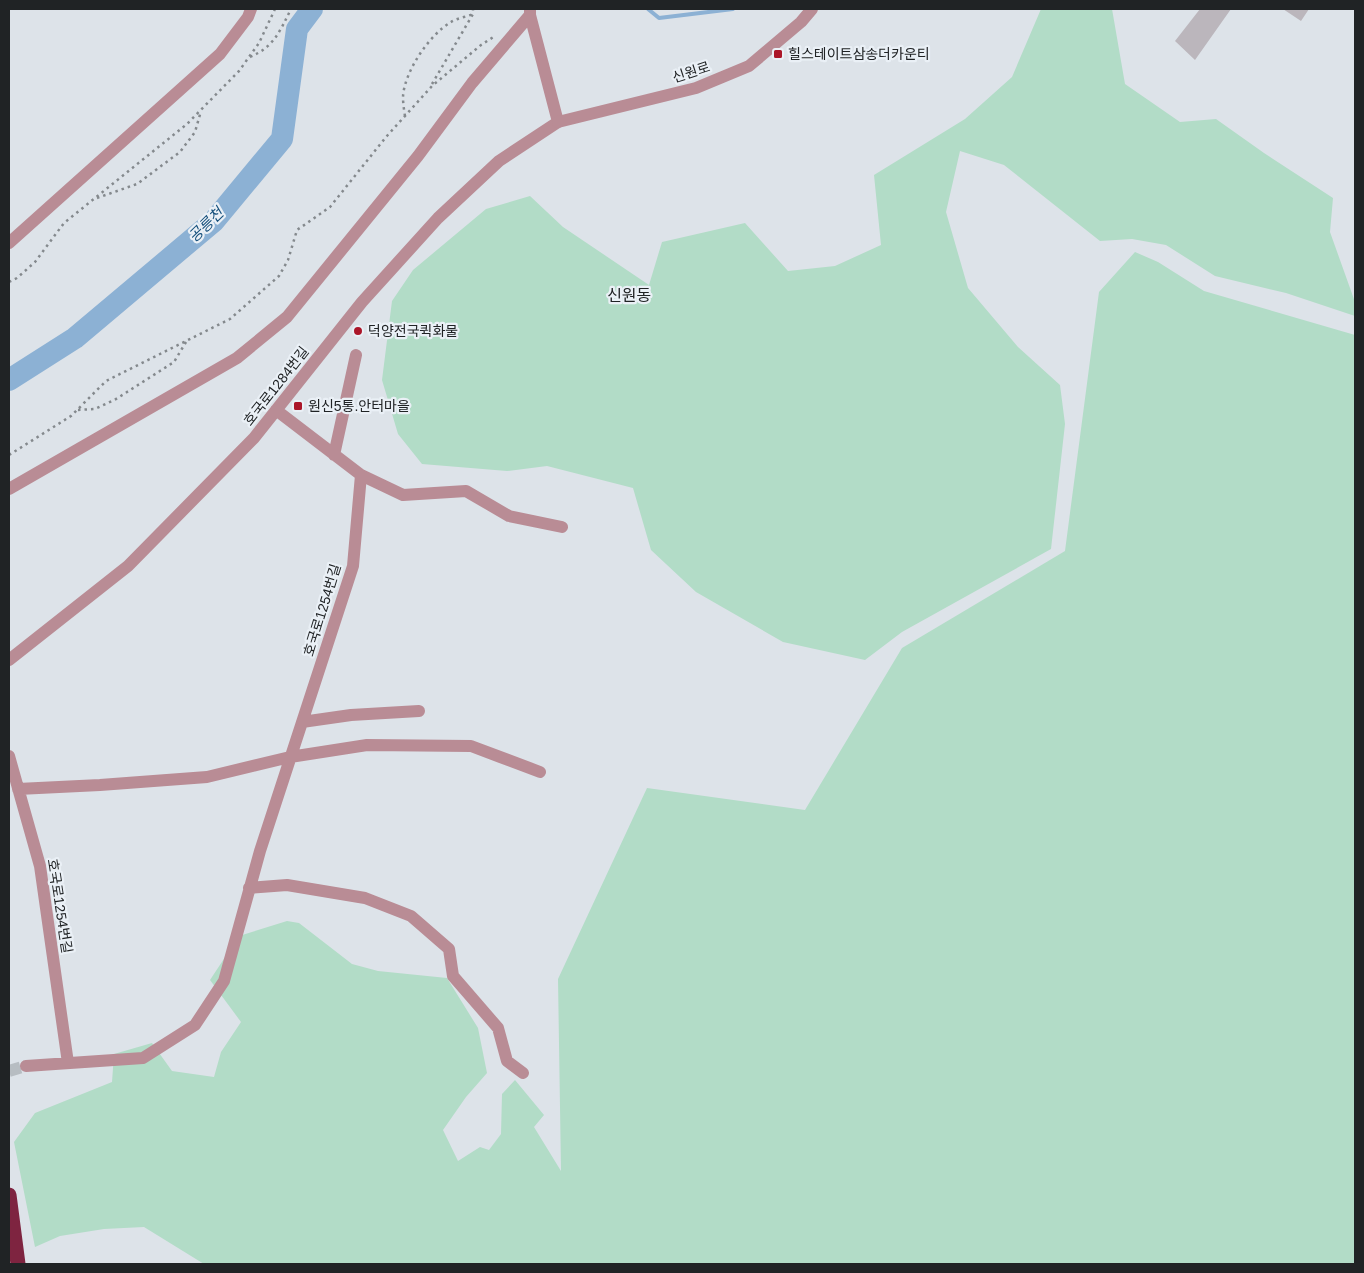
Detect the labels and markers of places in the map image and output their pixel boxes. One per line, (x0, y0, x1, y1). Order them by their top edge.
place label: 힐스테이트삼송더카운티 (788, 46, 930, 62)
marker: 힐스테이트삼송더카운티 (772, 48, 784, 60)
place label: 덕양전국퀵화물 (368, 323, 458, 339)
marker: 덕양전국퀵화물 (352, 325, 364, 337)
place label: 원신5통.안터마을 (308, 398, 410, 414)
marker: 원신5통.안터마을 (292, 400, 304, 412)

